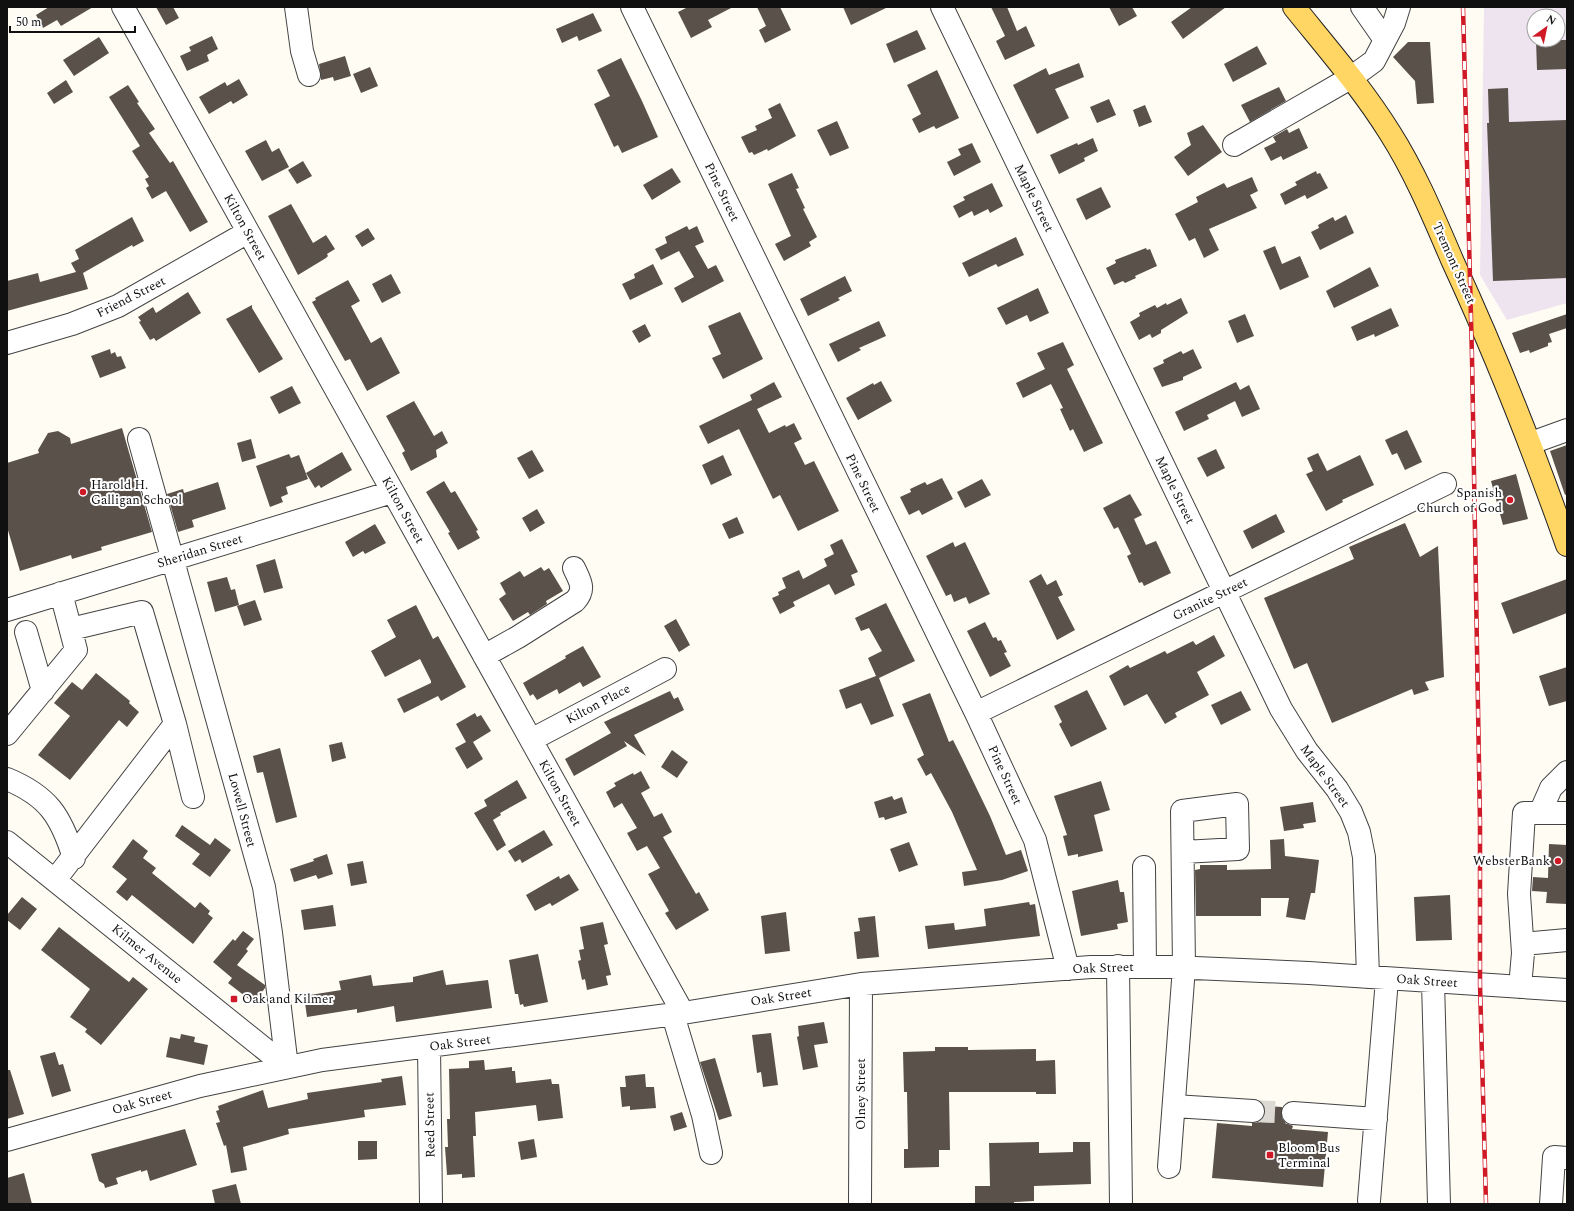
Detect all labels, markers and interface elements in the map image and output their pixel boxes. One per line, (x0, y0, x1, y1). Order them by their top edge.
scale bar (10, 8, 135, 34)
north arrow (1526, 8, 1566, 48)
text: N (1543, 10, 1560, 30)
text: 50 m (16, 13, 41, 32)
street label: Pine Street (699, 159, 745, 225)
street label: Maple Street (1009, 161, 1059, 236)
street label: Kilton Street (218, 190, 272, 264)
street label: Tremont Street (1427, 219, 1481, 307)
street label: Friend Street (93, 271, 169, 323)
street label: Pine Street (840, 450, 886, 516)
street label: Maple Street (1150, 453, 1200, 528)
street label: Kilton Street (376, 473, 430, 547)
place label: Harold H. Galligan School (91, 475, 182, 510)
place label: Spanish Church of God (1416, 483, 1502, 518)
marker: Harold H. Galligan School (78, 487, 88, 497)
marker: Spanish Church of God (1505, 495, 1515, 505)
street label: Sheridan Street (155, 528, 246, 574)
street label: Granite Street (1169, 572, 1251, 626)
street label: Kilton Place (562, 679, 634, 729)
street label: Maple Street (1295, 740, 1355, 812)
street label: Pine Street (982, 742, 1028, 808)
street label: Kilton Street (533, 756, 587, 830)
street label: Lowell Street (222, 771, 262, 850)
place label: WebsterBank (1473, 851, 1550, 871)
marker: WebsterBank (1553, 856, 1563, 866)
street label: Kilmer Avenue (107, 919, 187, 989)
street label: Oak Street (1072, 957, 1134, 979)
street label: Oak Street (1396, 969, 1459, 993)
street label: Oak Street (749, 982, 813, 1012)
place label: Oak and Kilmer (242, 989, 333, 1009)
marker: Oak and Kilmer (229, 994, 239, 1004)
street label: Oak Street (428, 1029, 492, 1057)
street label: Olney Street (851, 1058, 871, 1130)
street label: Oak Street (110, 1084, 175, 1120)
street label: Reed Street (419, 1092, 441, 1158)
place label: Bloom Bus Terminal (1278, 1138, 1340, 1173)
marker: Bloom Bus Terminal (1265, 1150, 1275, 1160)

